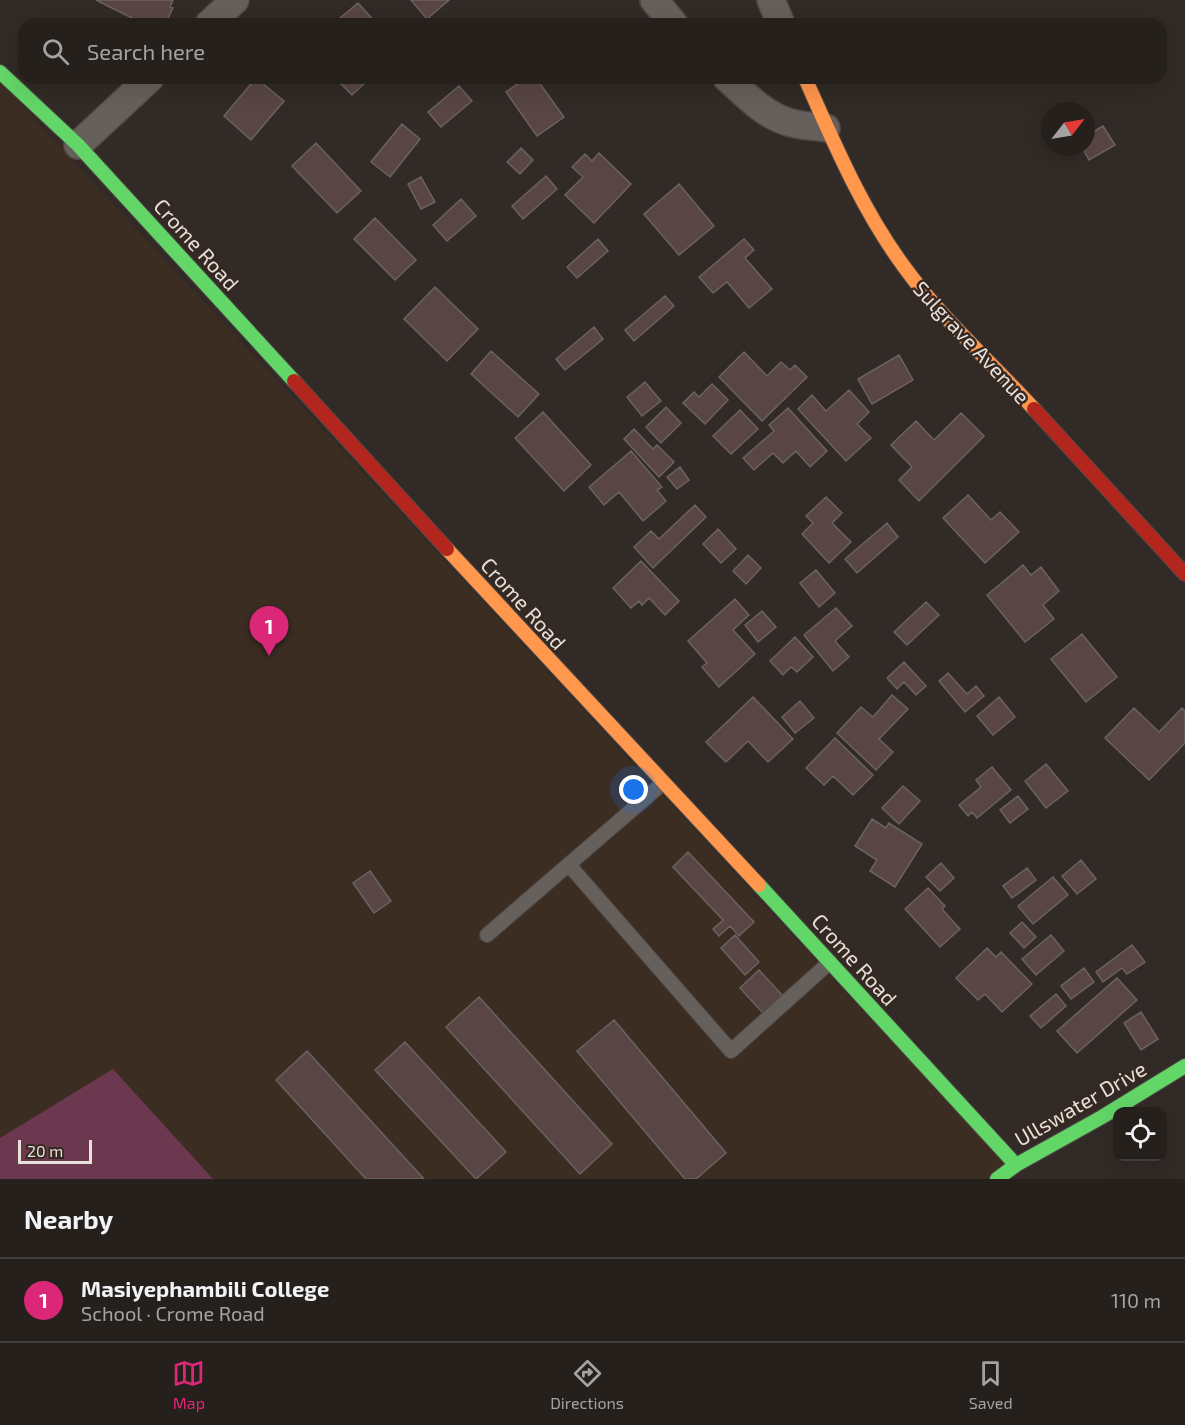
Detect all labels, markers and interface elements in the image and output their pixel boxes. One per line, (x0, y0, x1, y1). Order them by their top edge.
search box (18, 18, 1167, 84)
icon: search (39, 35, 72, 68)
text: Search here (87, 38, 205, 64)
north arrow (1041, 102, 1095, 156)
street label: Crome Road (149, 193, 245, 295)
street label: Sulgrave Avenue (909, 276, 1035, 408)
street label: Crome Road (476, 552, 572, 654)
pin: 1 (250, 606, 288, 656)
your location (619, 775, 648, 804)
street label: Crome Road (807, 908, 903, 1010)
street label: Ullswater Drive (1010, 1055, 1150, 1151)
map controls (1113, 1107, 1167, 1161)
button: locate (1113, 1107, 1167, 1161)
scale bar (18, 1137, 92, 1164)
text: 20 m (27, 1141, 63, 1160)
text: Nearby (24, 1203, 113, 1234)
text: Masiyephambili College (81, 1275, 329, 1301)
text: 1 (39, 1288, 48, 1312)
text: 110 m (1111, 1288, 1161, 1312)
text: School · Crome Road (81, 1301, 265, 1325)
tab: Map (172, 1357, 205, 1412)
tab: Directions (550, 1357, 624, 1412)
tab: Saved (969, 1357, 1013, 1412)

